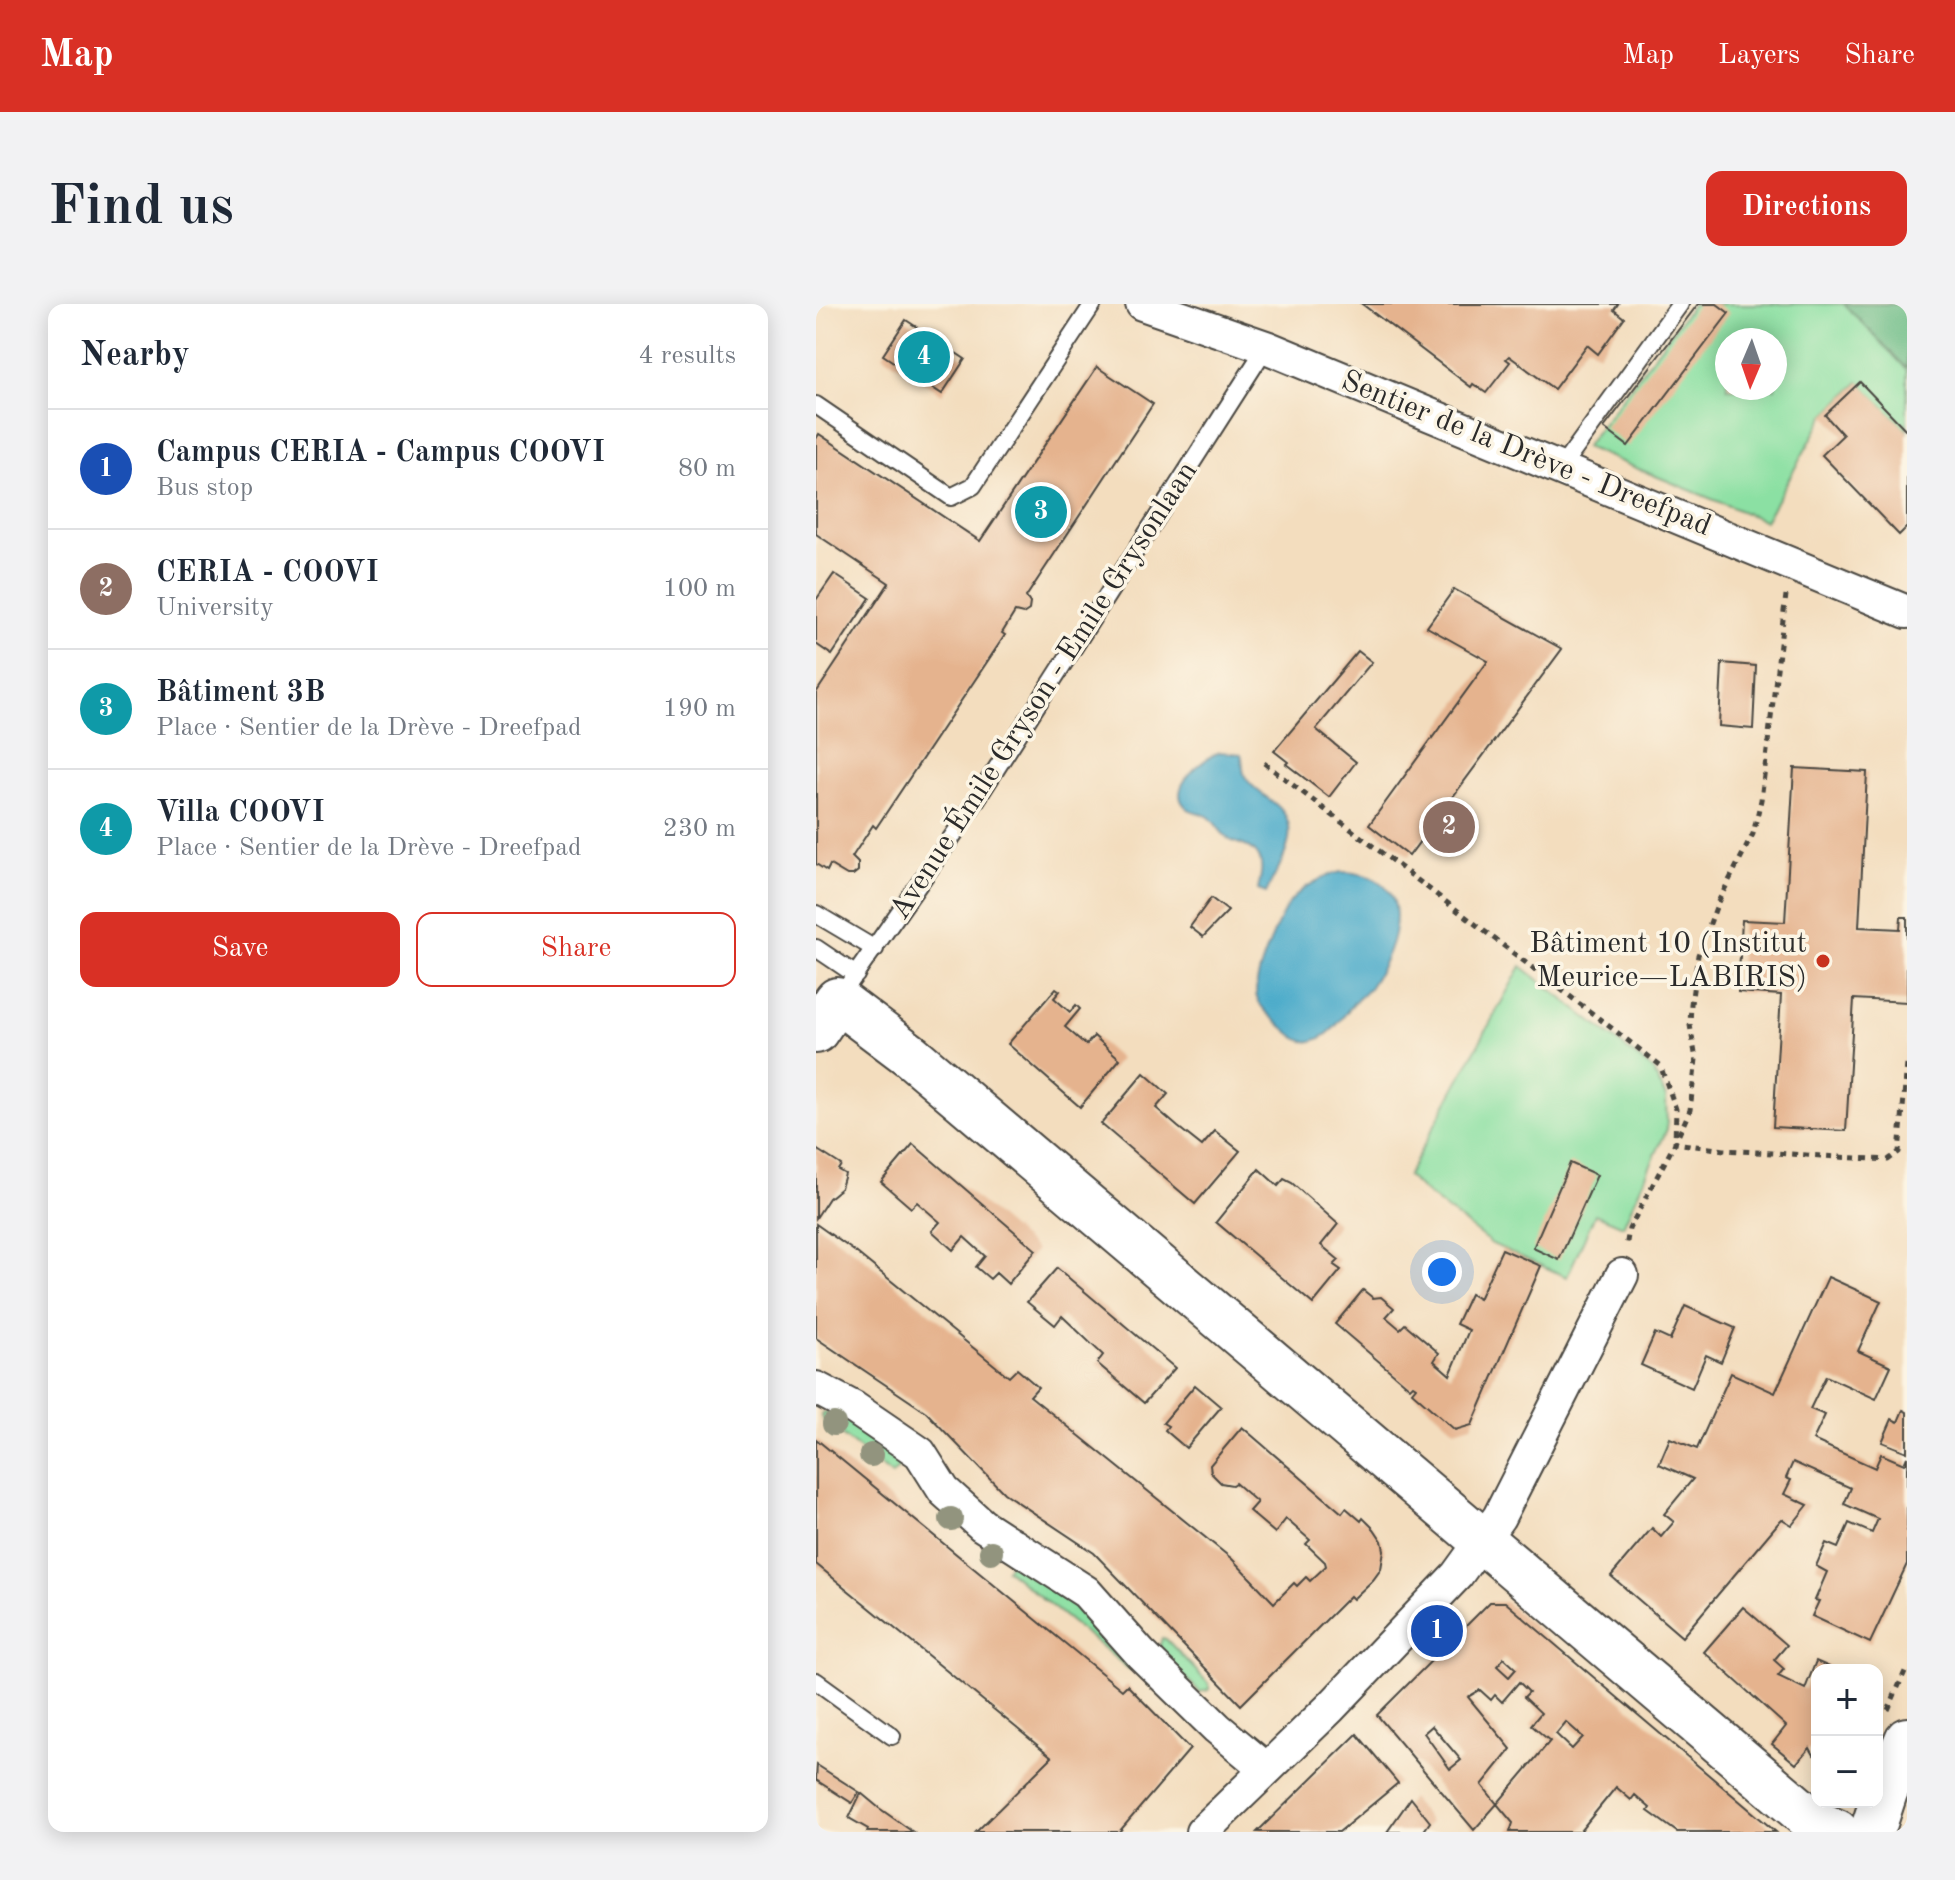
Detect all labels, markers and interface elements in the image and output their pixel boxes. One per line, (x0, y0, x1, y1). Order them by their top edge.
text: Map (40, 37, 114, 75)
text: Map (1622, 42, 1674, 70)
text: Layers (1718, 42, 1800, 70)
text: Share (1844, 42, 1915, 70)
button: Directions (1706, 171, 1907, 246)
text: Find us (48, 180, 234, 236)
pin: 4 (898, 327, 950, 387)
north arrow (1715, 328, 1787, 400)
text: Nearby (80, 339, 190, 373)
text: 4 results (638, 343, 736, 369)
street label: Sentier de la Drève - Dreefpad (1337, 366, 1715, 542)
text: Campus CERIA - Campus COOVI (156, 438, 605, 468)
street label: Avenue Émile Gryson - Emile Grysonlaan (880, 454, 1203, 925)
text: 1 (98, 456, 114, 482)
text: 80 m (678, 456, 736, 482)
text: Bus stop (156, 475, 253, 501)
pin: 3 (1015, 482, 1067, 542)
text: CERIA - COOVI (156, 558, 379, 588)
text: 2 (98, 576, 114, 602)
text: 100 m (663, 576, 736, 602)
text: University (156, 595, 274, 621)
text: Bâtiment 3B (156, 678, 325, 708)
text: 3 (98, 696, 114, 722)
text: 190 m (663, 696, 736, 722)
text: Place · Sentier de la Drève - Dreefpad (156, 715, 582, 741)
pin: 2 (1423, 797, 1475, 857)
text: Villa COOVI (156, 798, 325, 828)
text: 4 (98, 816, 114, 842)
text: 230 m (663, 816, 736, 842)
text: Place · Sentier de la Drève - Dreefpad (156, 835, 582, 861)
button: Save (80, 912, 400, 987)
button: Share (416, 912, 736, 987)
place label: Bâtiment 10 (Institut Meurice—LABIRIS) (1529, 929, 1807, 993)
marker: Bâtiment 10 (Institut Meurice—LABIRIS) (1814, 952, 1832, 970)
your location (1422, 1252, 1462, 1292)
pin: 1 (1411, 1601, 1463, 1661)
map controls (1811, 1664, 1883, 1808)
button: + (1811, 1664, 1883, 1736)
button: − (1811, 1736, 1883, 1808)

